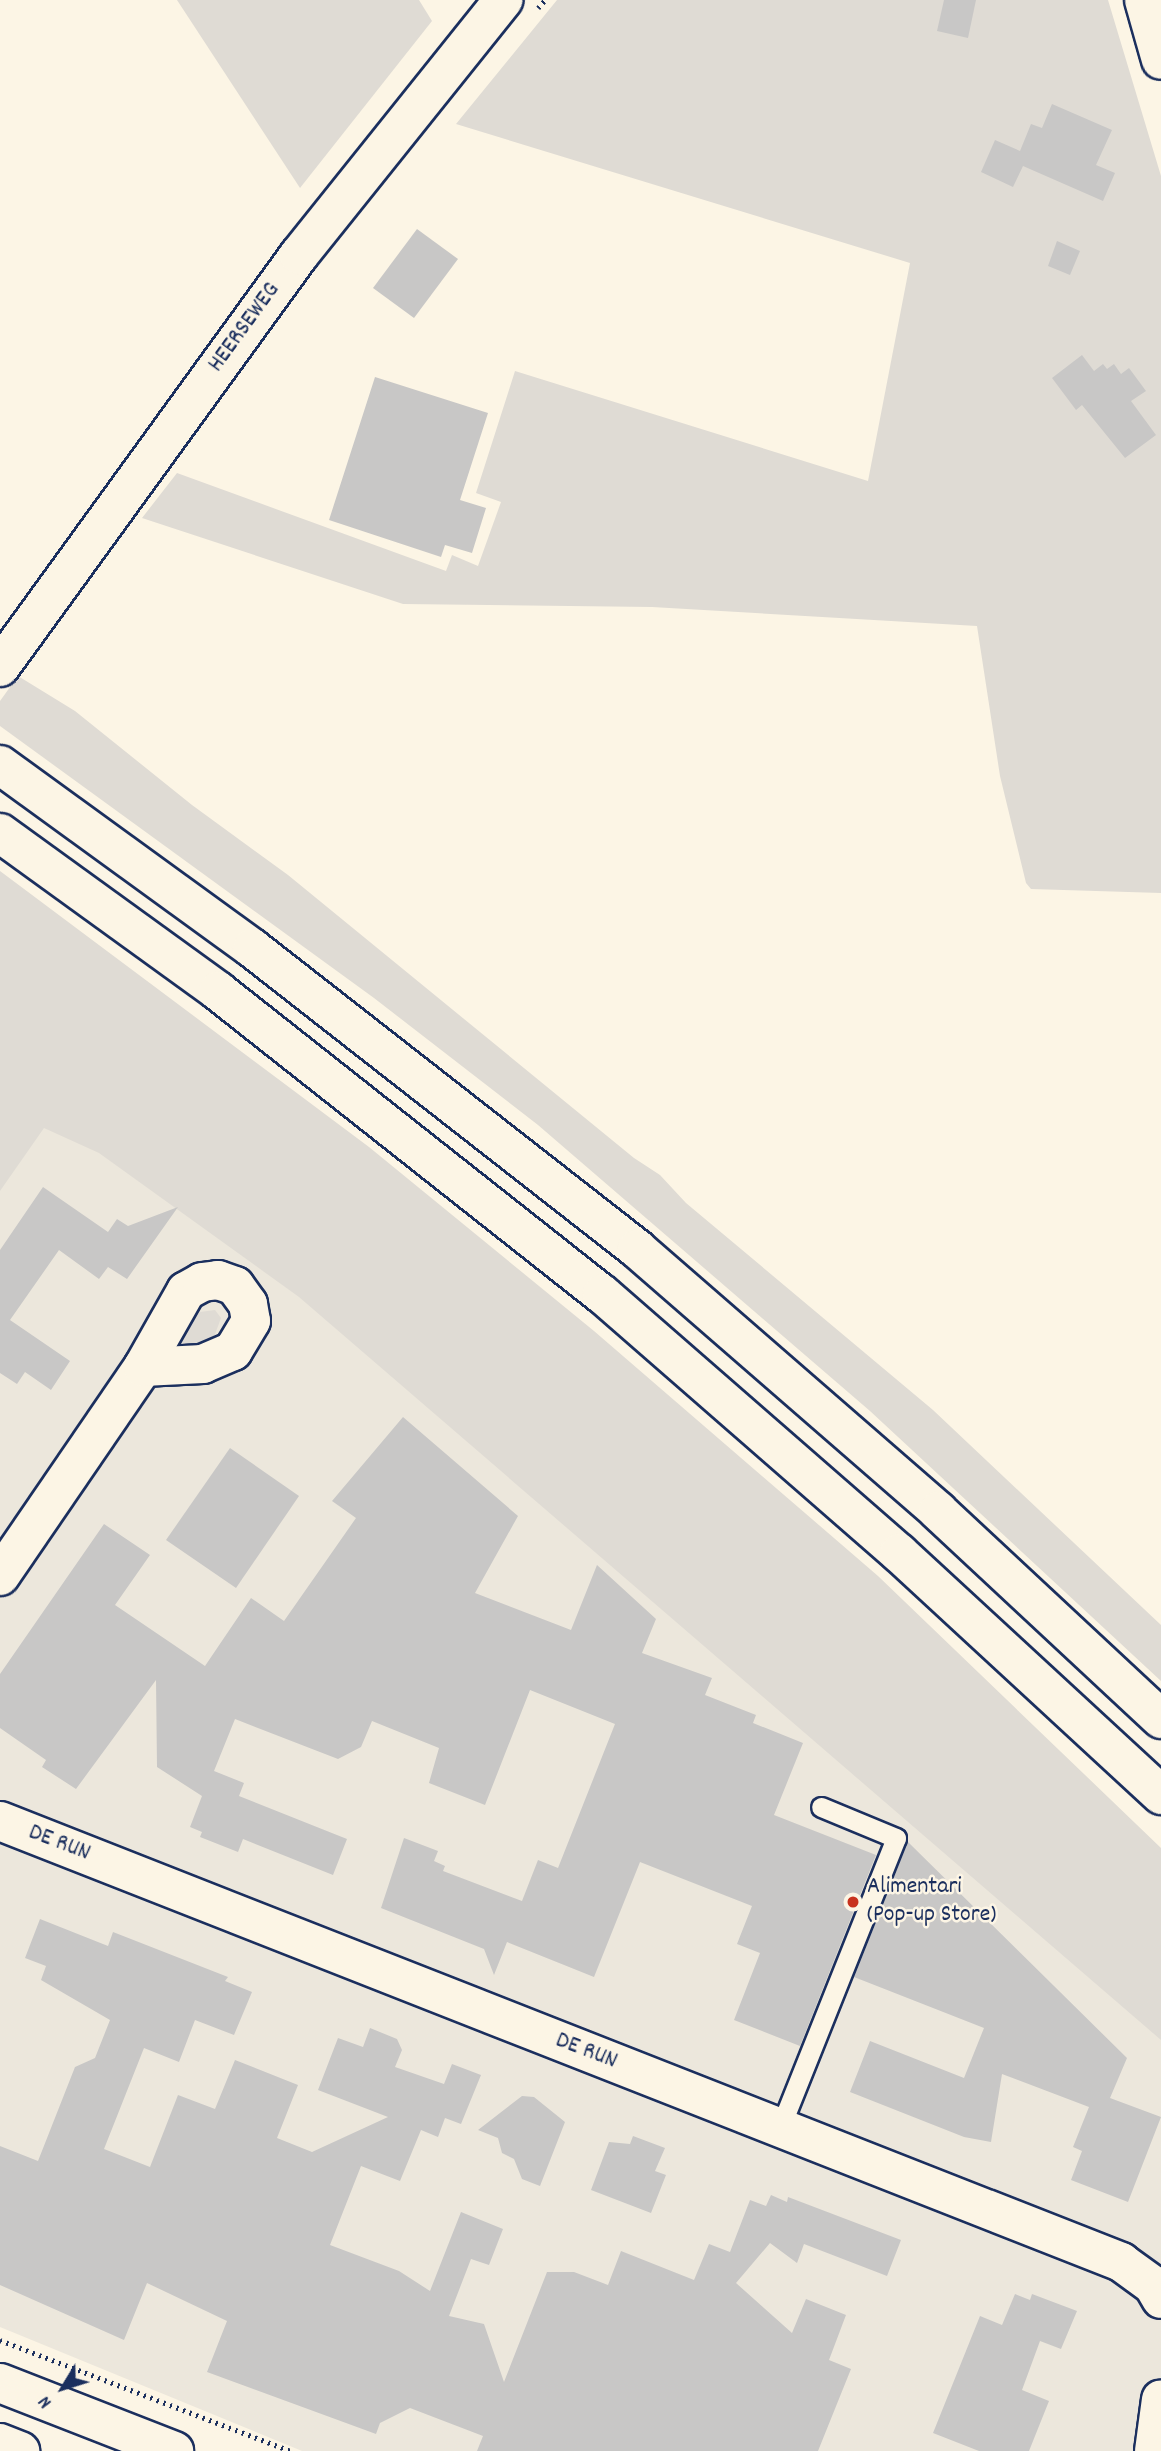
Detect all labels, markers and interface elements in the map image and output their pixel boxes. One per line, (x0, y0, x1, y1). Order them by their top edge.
street label: HEERSEWEG (203, 277, 287, 379)
street label: DE RUN (24, 1819, 94, 1869)
place label: Alimentari (Pop-up Store) (867, 1874, 996, 1930)
marker: Alimentari (Pop-up Store) (845, 1894, 861, 1910)
street label: DE RUN (551, 2027, 621, 2077)
north arrow (28, 2353, 98, 2423)
text: N (33, 2389, 60, 2413)

